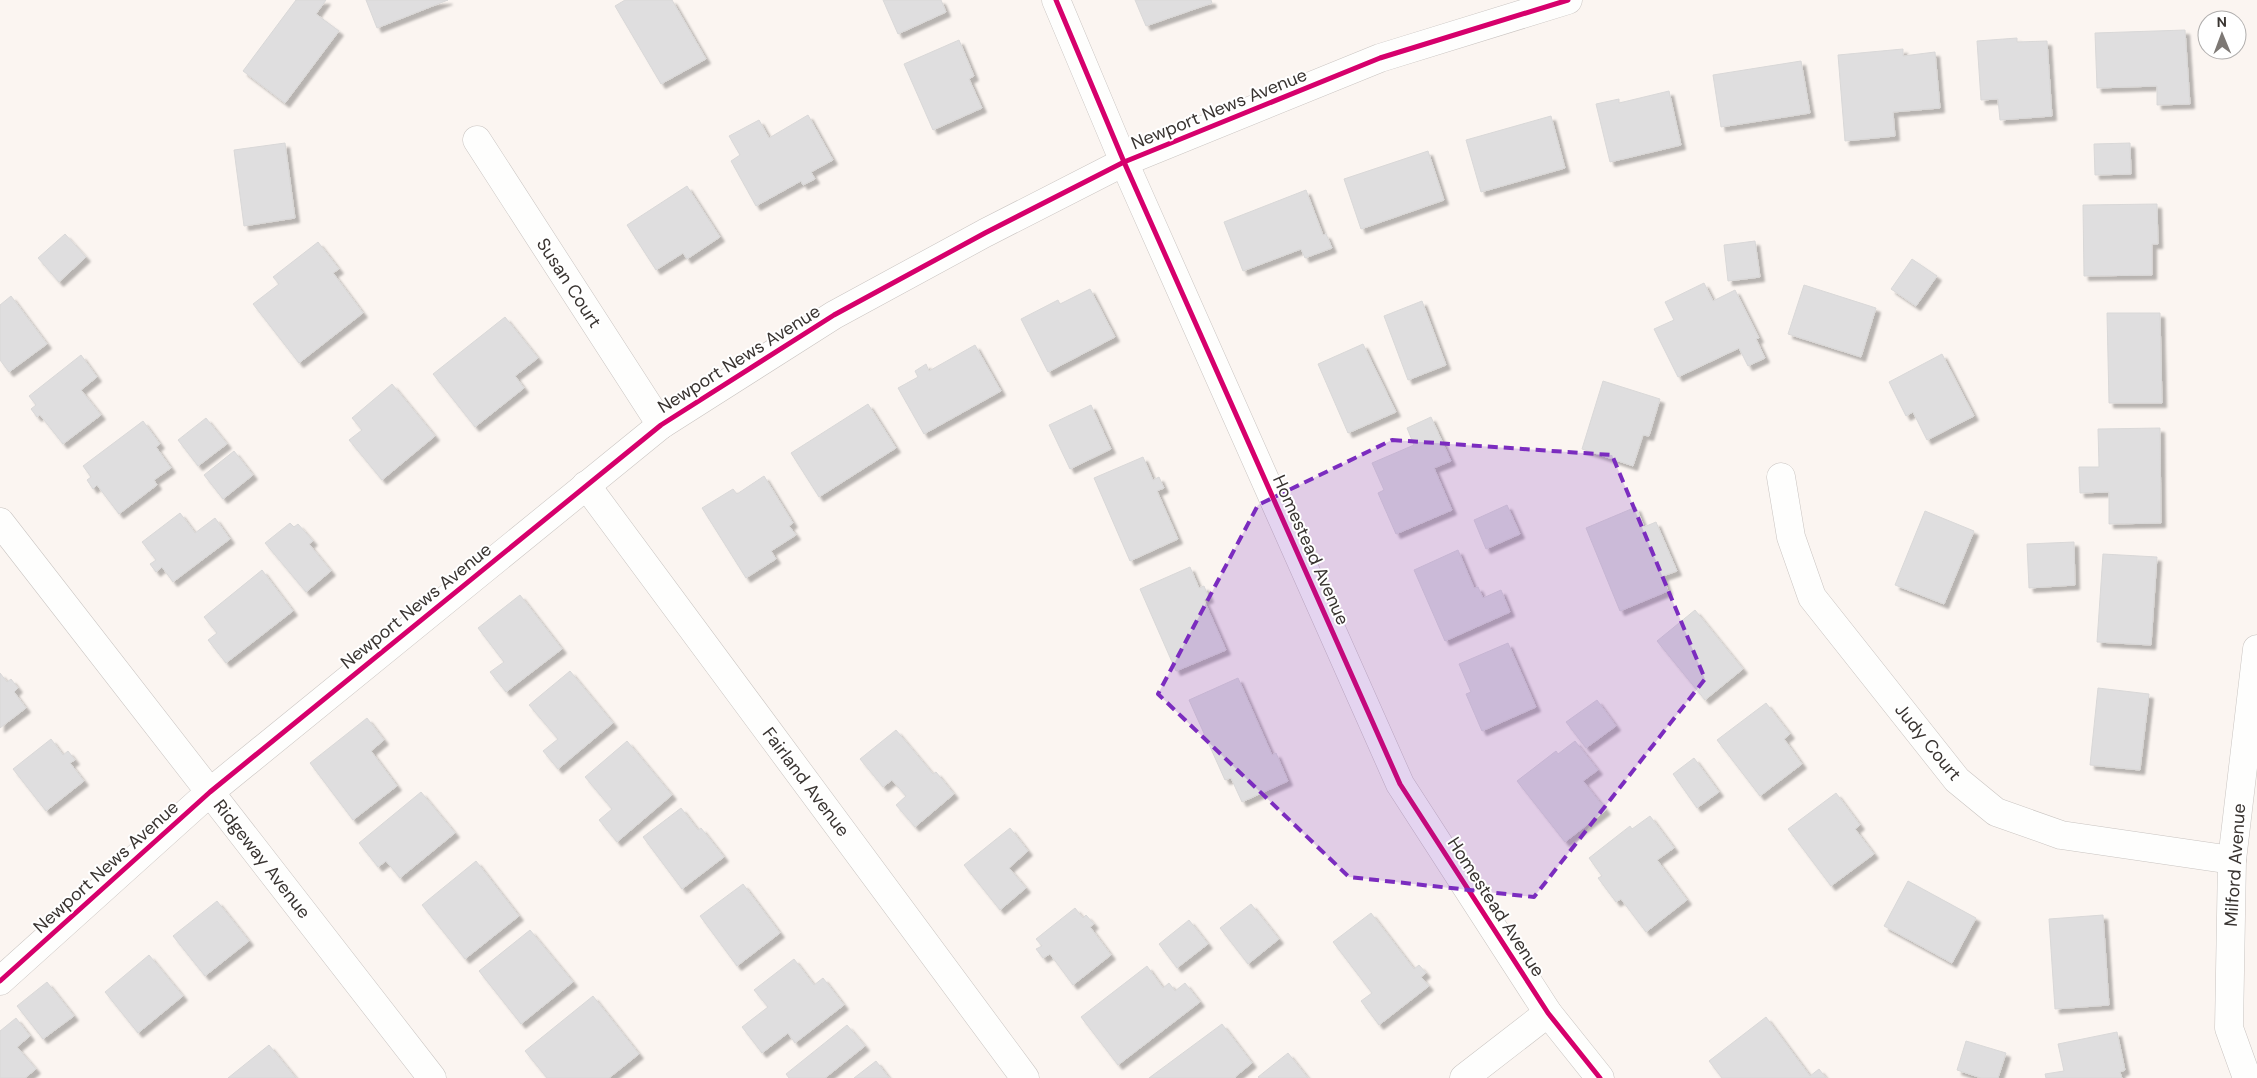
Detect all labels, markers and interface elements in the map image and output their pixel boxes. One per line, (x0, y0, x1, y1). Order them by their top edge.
north arrow (2197, 10, 2247, 60)
text: N (2217, 13, 2227, 31)
street label: Newport News Avenue (1128, 63, 1310, 155)
street label: Susan Court (531, 234, 607, 332)
street label: Newport News Avenue (653, 299, 825, 419)
street label: Homestead Avenue (1267, 471, 1355, 629)
street label: Newport News Avenue (336, 538, 496, 674)
street label: Judy Court (1889, 698, 1967, 786)
street label: Fairland Avenue (757, 722, 855, 842)
street label: Newport News Avenue (28, 795, 184, 939)
street label: Ridgeway Avenue (208, 795, 316, 923)
street label: Milford Avenue (2219, 803, 2251, 927)
street label: Homestead Avenue (1442, 833, 1550, 981)

